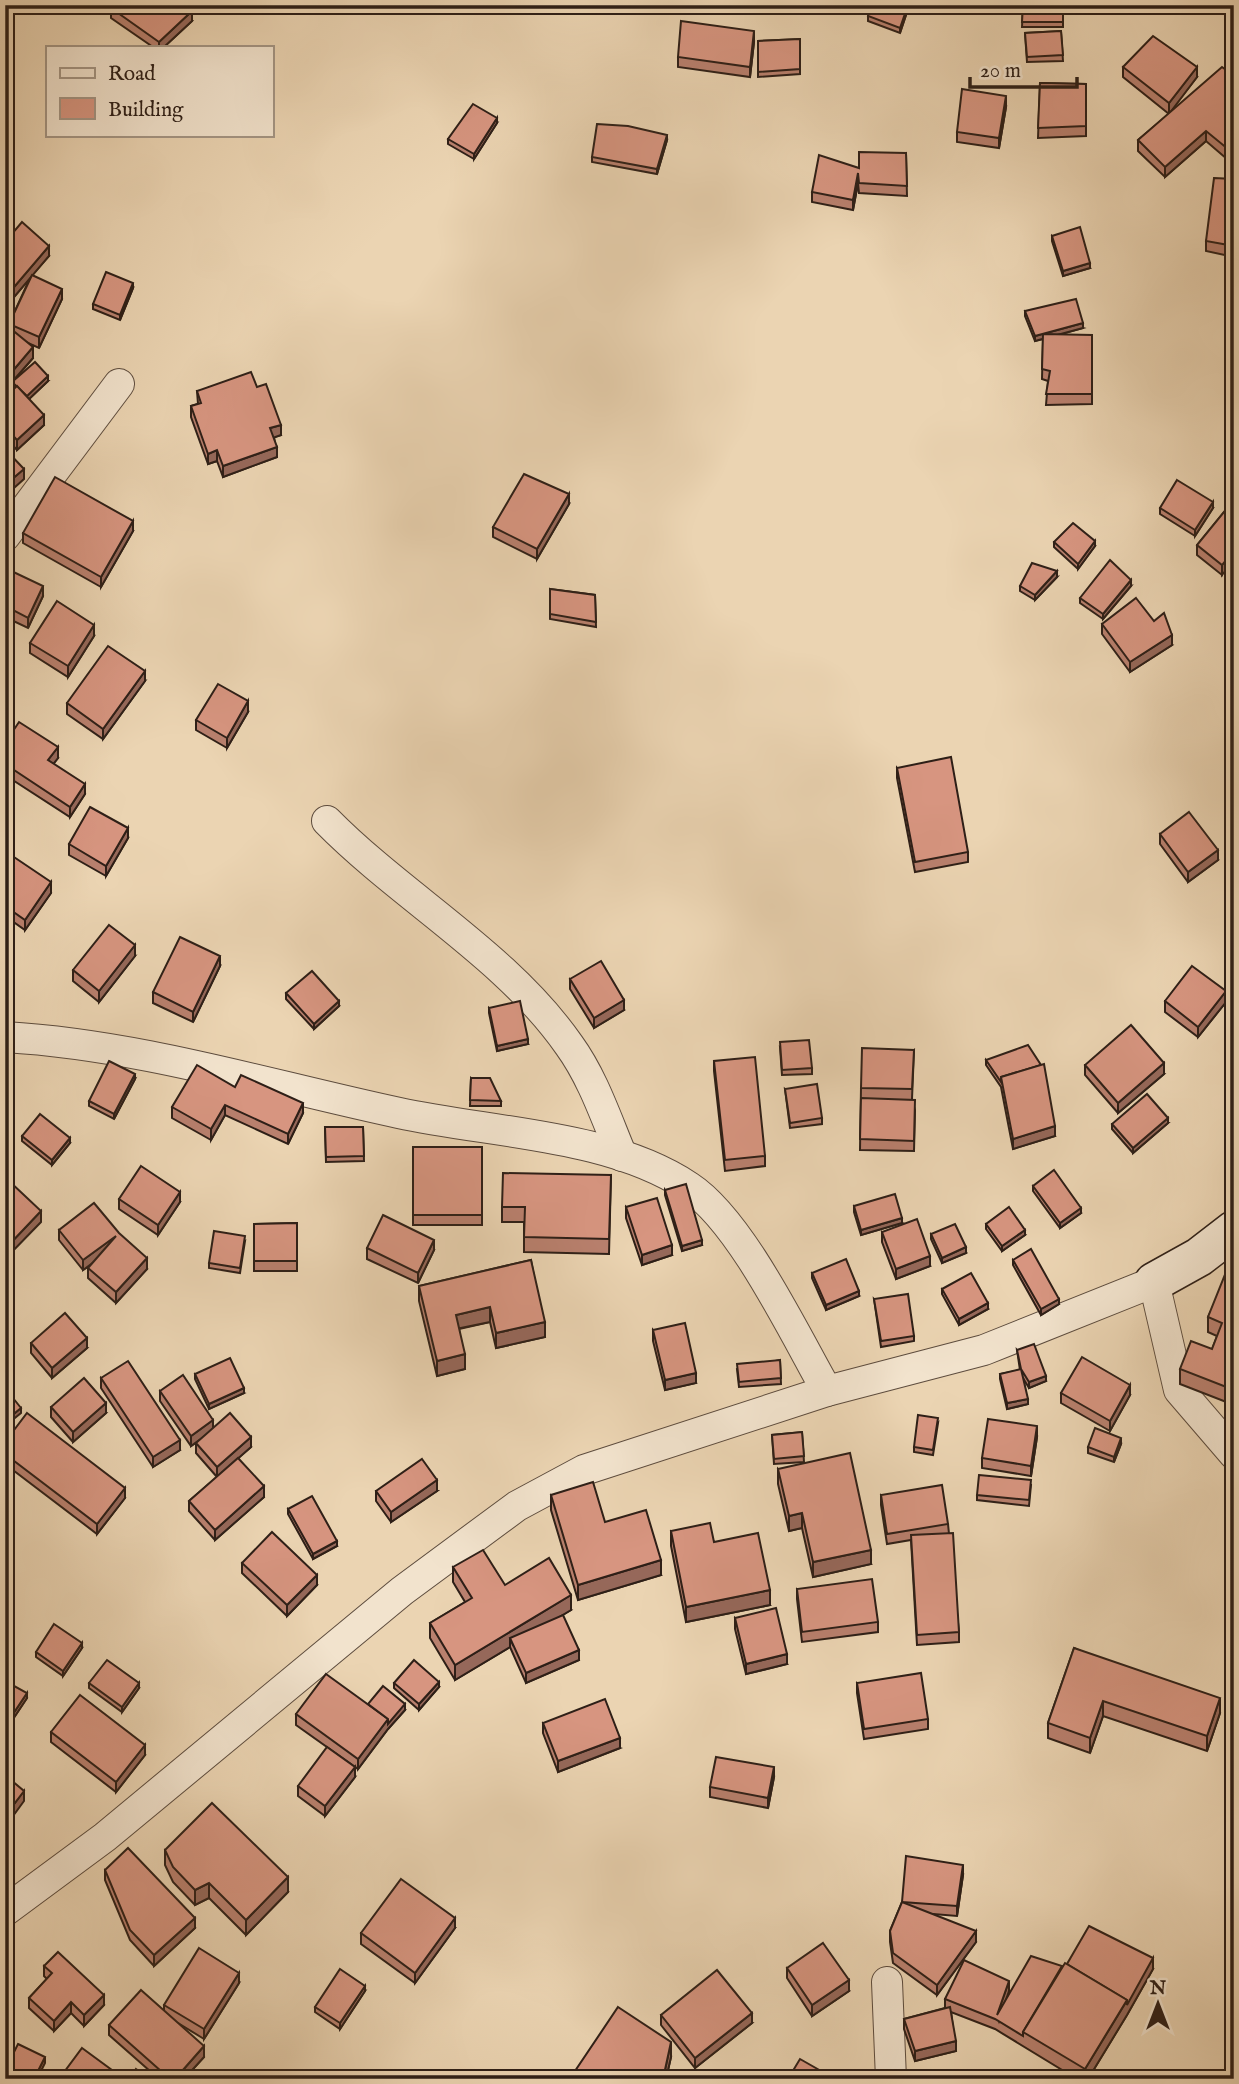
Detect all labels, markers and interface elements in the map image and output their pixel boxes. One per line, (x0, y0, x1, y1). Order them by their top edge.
legend (46, 46, 273, 136)
scale bar (970, 46, 1076, 90)
text: 20 m (980, 58, 1021, 85)
text: Road (108, 61, 156, 88)
text: Building (108, 97, 184, 124)
north arrow (1124, 1968, 1194, 2038)
text: N (1149, 1977, 1167, 2001)

